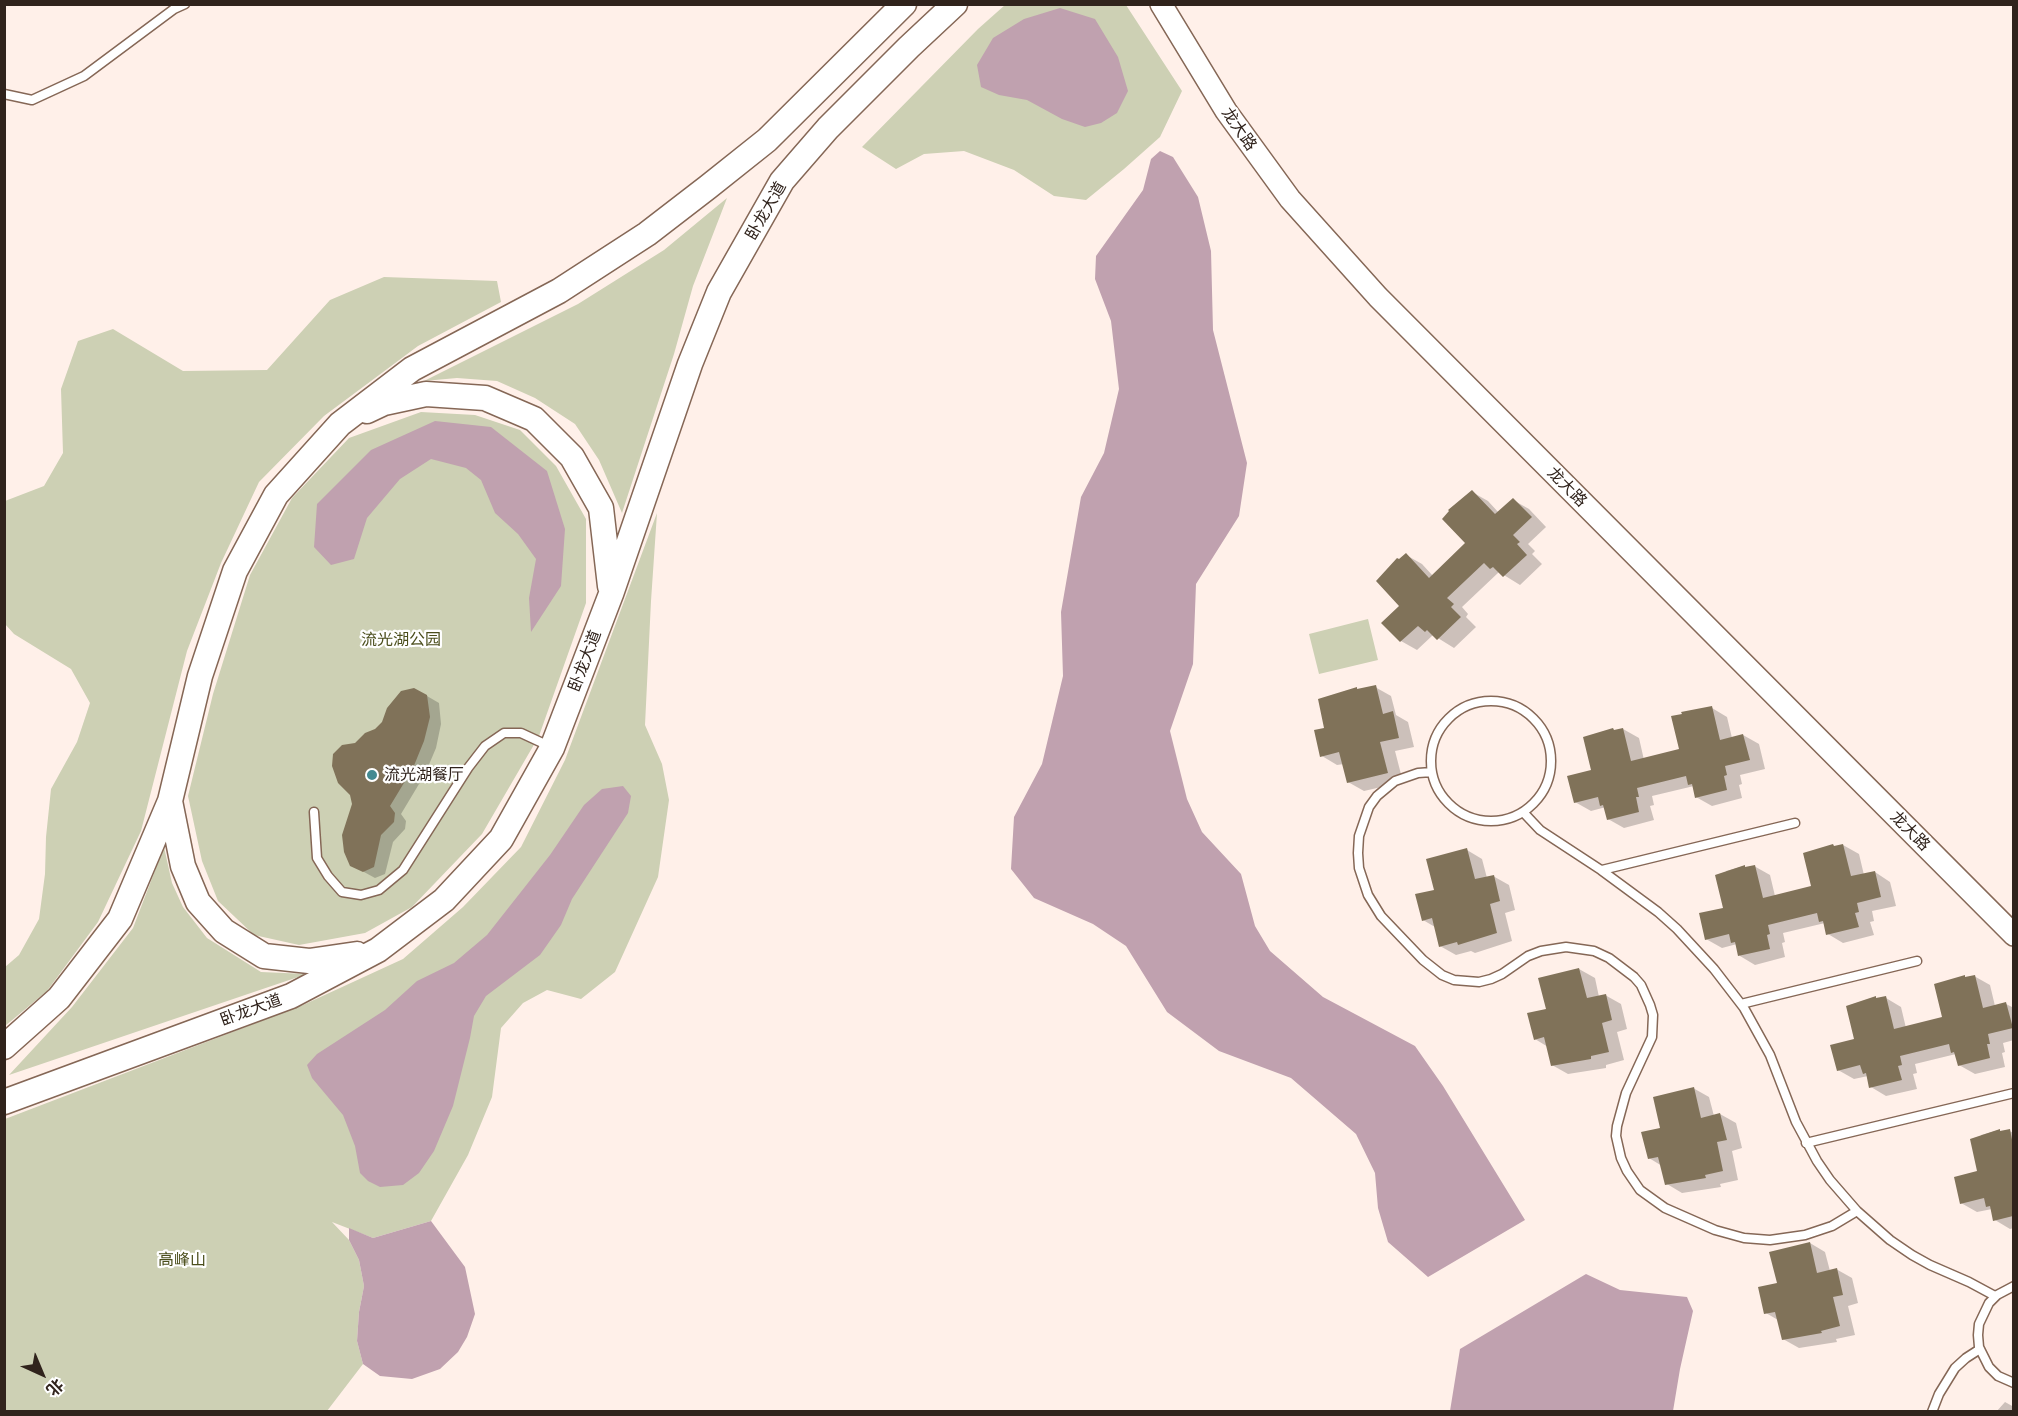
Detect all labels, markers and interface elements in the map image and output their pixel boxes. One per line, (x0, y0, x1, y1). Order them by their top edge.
street label: 龙大路 (1217, 104, 1261, 154)
street label: 卧龙大道 (742, 178, 790, 244)
street label: 龙大路 (1543, 463, 1591, 511)
street label: 卧龙大道 (565, 628, 605, 694)
park label: 流光湖公园 (361, 630, 441, 650)
place label: 流光湖餐厅 (384, 765, 464, 785)
marker: 流光湖餐厅 (365, 768, 379, 782)
street label: 龙大路 (1886, 807, 1934, 855)
street label: 卧龙大道 (218, 990, 284, 1030)
park label: 高峰山 (158, 1250, 206, 1270)
north arrow (12, 1344, 72, 1404)
text: 北 (42, 1375, 67, 1400)

